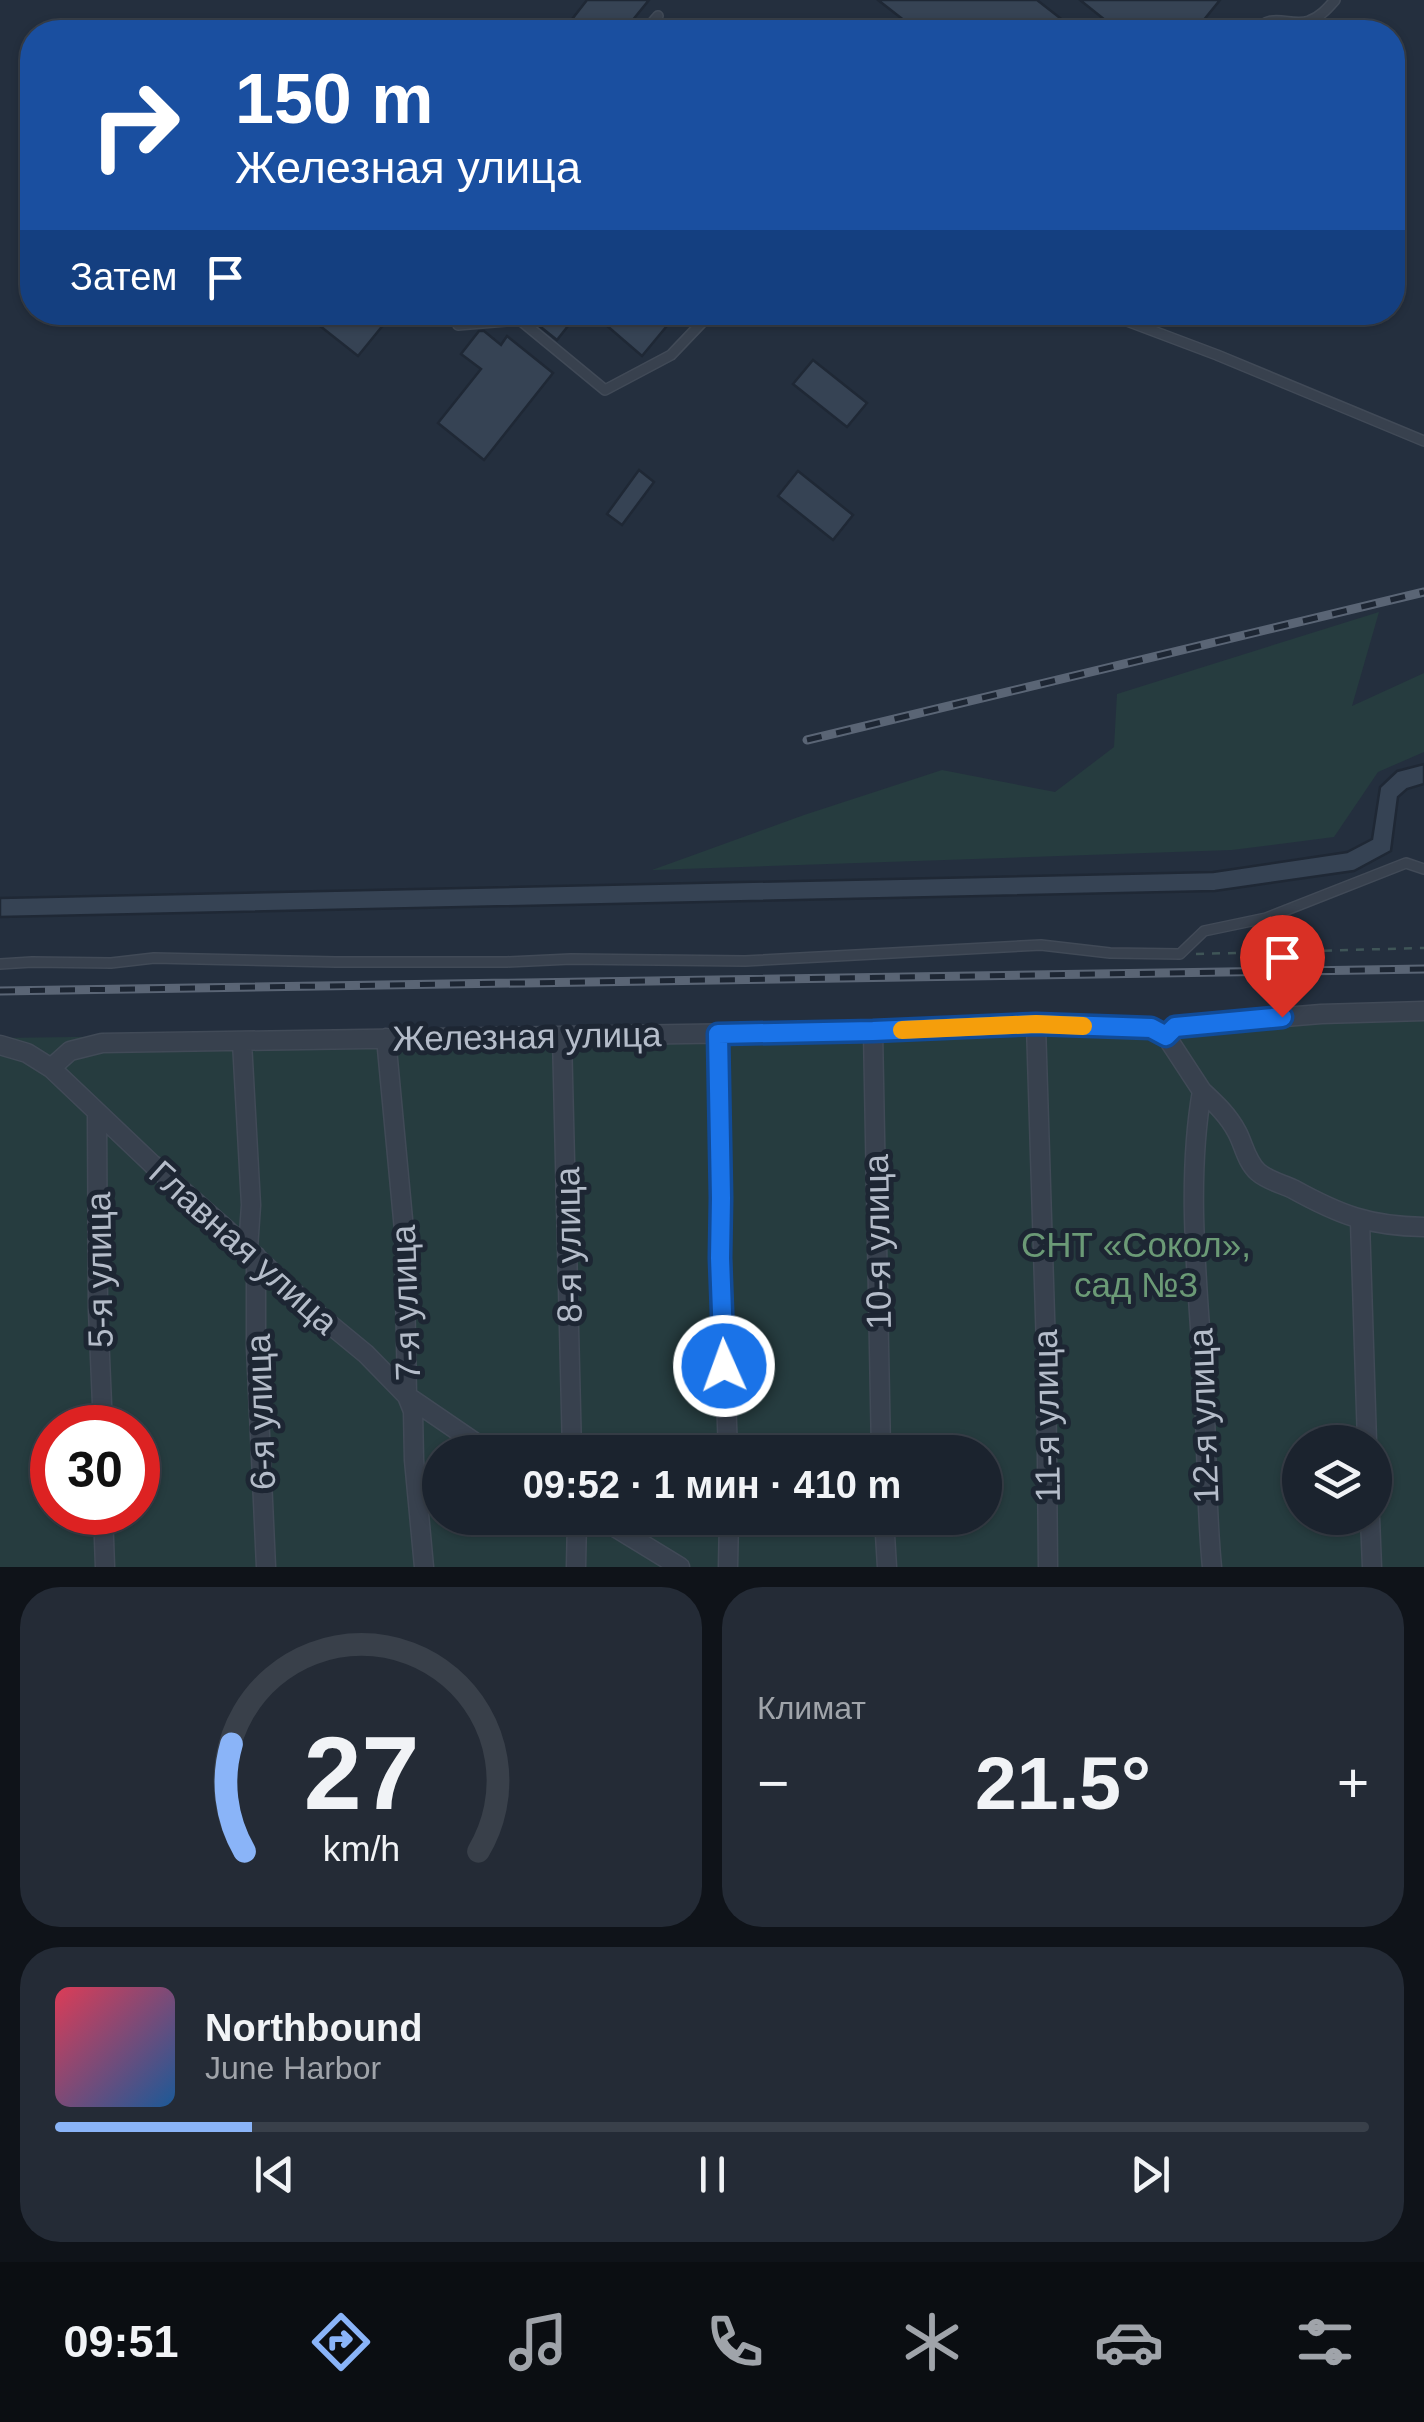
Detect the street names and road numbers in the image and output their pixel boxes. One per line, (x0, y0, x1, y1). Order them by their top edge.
street label: Железная улица (392, 1014, 662, 1058)
street label: Главная улица (142, 1152, 346, 1342)
street label: 10-я улица (856, 1153, 898, 1330)
street label: 8-я улица (547, 1166, 589, 1323)
street label: 5-я улица (78, 1191, 120, 1348)
street label: 7-я улица (383, 1224, 427, 1382)
street label: 12-я улица (1180, 1327, 1226, 1504)
street label: 11-я улица (1025, 1329, 1067, 1503)
street label: 6-я улица (238, 1333, 282, 1491)

